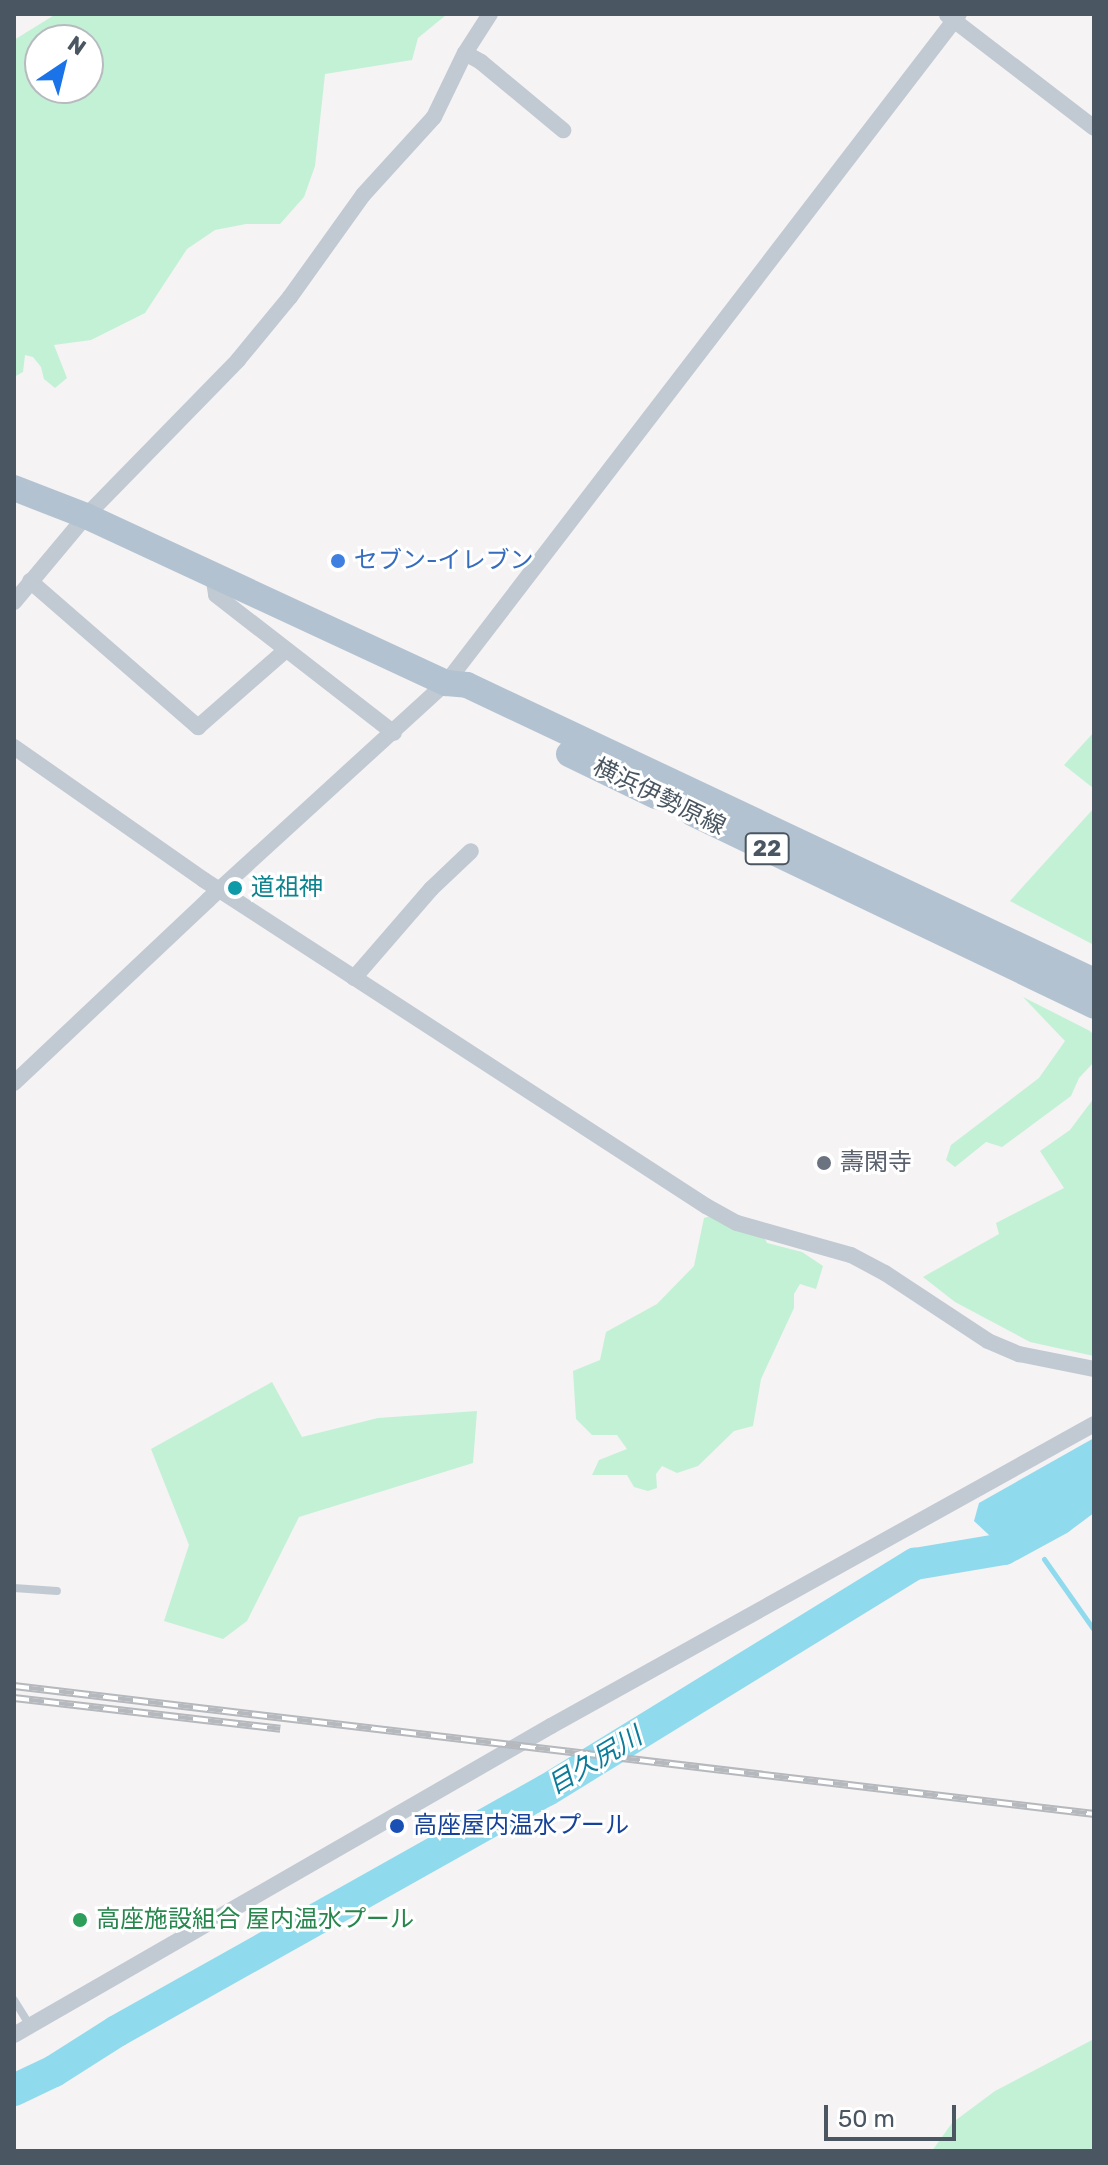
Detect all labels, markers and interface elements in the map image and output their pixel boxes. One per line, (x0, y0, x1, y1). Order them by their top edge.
north arrow (24, 24, 104, 104)
text: N (63, 30, 91, 61)
place label: セブン-イレブン (354, 547, 534, 575)
marker: セブン-イレブン (329, 552, 347, 570)
street label: 横浜伊勢原線 (588, 752, 730, 842)
road number: 22 (743, 831, 791, 867)
place label: 道祖神 (251, 874, 323, 902)
marker: 道祖神 (226, 879, 244, 897)
place label: 壽閑寺 (840, 1149, 912, 1177)
marker: 壽閑寺 (815, 1154, 833, 1172)
water label: 目久尻川 (542, 1721, 648, 1801)
place label: 高座屋内温水プール (413, 1812, 629, 1840)
marker: 高座屋内温水プール (388, 1817, 406, 1835)
place label: 高座施設組合 屋内温水プール (96, 1906, 414, 1934)
marker: 高座施設組合 屋内温水プール (71, 1911, 89, 1929)
scale bar (828, 2089, 960, 2139)
text: 50 m (838, 2105, 895, 2133)

